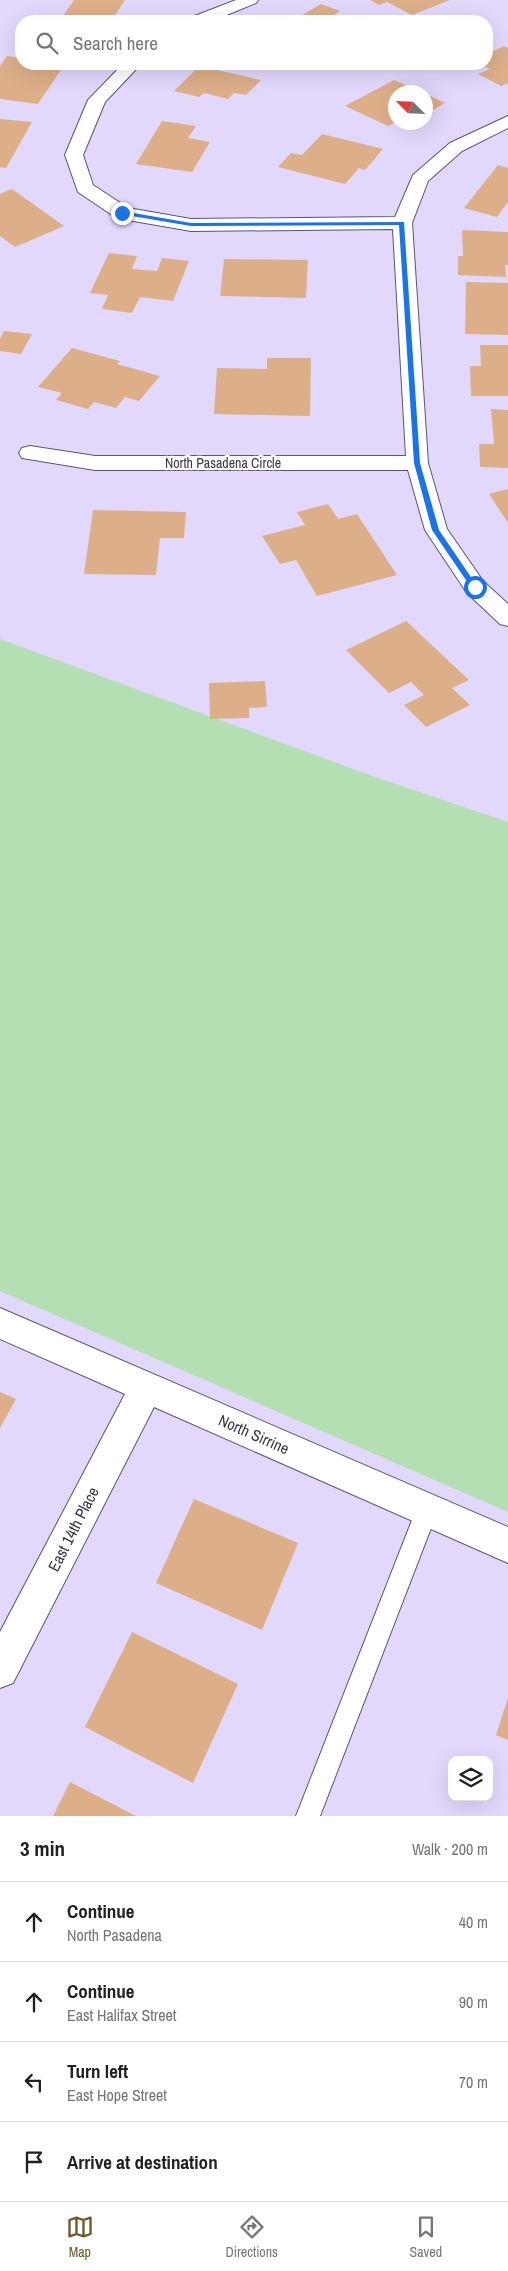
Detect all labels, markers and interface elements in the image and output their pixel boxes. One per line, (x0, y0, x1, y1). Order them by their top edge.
search box (15, 15, 493, 70)
icon: search (33, 29, 61, 57)
text: Search here (73, 30, 158, 56)
north arrow (388, 85, 433, 130)
route end (111, 202, 134, 225)
street label: North Pasadena Circle (165, 454, 281, 472)
route start (464, 576, 487, 599)
street label: North Sirrine (215, 1409, 293, 1459)
street label: East 14th Place (42, 1483, 104, 1575)
map controls (448, 1756, 493, 1801)
button: layers (448, 1756, 493, 1801)
text: 3 min (20, 1834, 65, 1863)
text: Walk · 200 m (412, 1838, 488, 1860)
text: Continue (67, 1898, 135, 1924)
icon: ahead (20, 1908, 48, 1936)
text: 40 m (459, 1911, 488, 1933)
text: North Pasadena (67, 1924, 162, 1946)
text: Continue (67, 1978, 135, 2004)
icon: ahead (20, 1988, 48, 2016)
text: 90 m (459, 1991, 488, 2013)
text: East Halifax Street (67, 2004, 176, 2026)
text: Turn left (67, 2058, 128, 2084)
icon: left (20, 2068, 48, 2096)
text: 70 m (459, 2071, 488, 2093)
text: East Hope Street (67, 2084, 167, 2106)
icon: arrive (20, 2148, 48, 2176)
text: Arrive at destination (67, 2149, 218, 2175)
tab: Map (66, 2213, 94, 2261)
tab: Directions (226, 2213, 278, 2261)
tab: Saved (410, 2213, 442, 2261)

